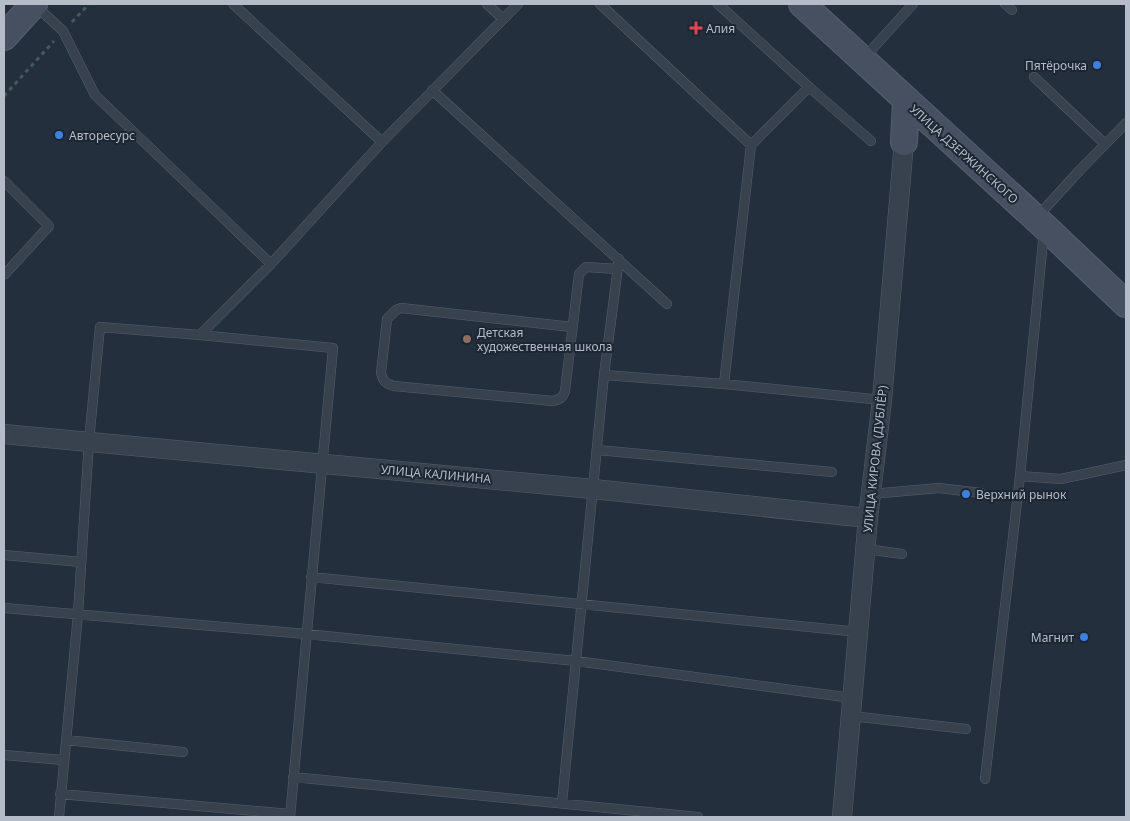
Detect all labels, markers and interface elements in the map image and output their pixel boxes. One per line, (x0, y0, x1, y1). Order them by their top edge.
place label: Алия (706, 20, 735, 37)
marker: Алия (690, 22, 702, 34)
place label: Пятёрочка (1025, 57, 1087, 74)
marker: Пятёрочка (1091, 59, 1103, 71)
street label: УЛИЦА ДЗЕРЖИНСКОГО (906, 101, 1022, 207)
place label: Авторесурс (69, 127, 135, 144)
marker: Авторесурс (53, 129, 65, 141)
place label: Детская художественная школа (477, 324, 612, 355)
marker: Детская художественная школа (461, 333, 473, 345)
street label: УЛИЦА КИРОВА (ДУБЛЁР) (859, 384, 891, 533)
street label: УЛИЦА КАЛИНИНА (380, 461, 492, 487)
place label: Верхний рынок (976, 486, 1067, 503)
marker: Верхний рынок (960, 488, 972, 500)
place label: Магнит (1031, 629, 1074, 646)
marker: Магнит (1078, 631, 1090, 643)

